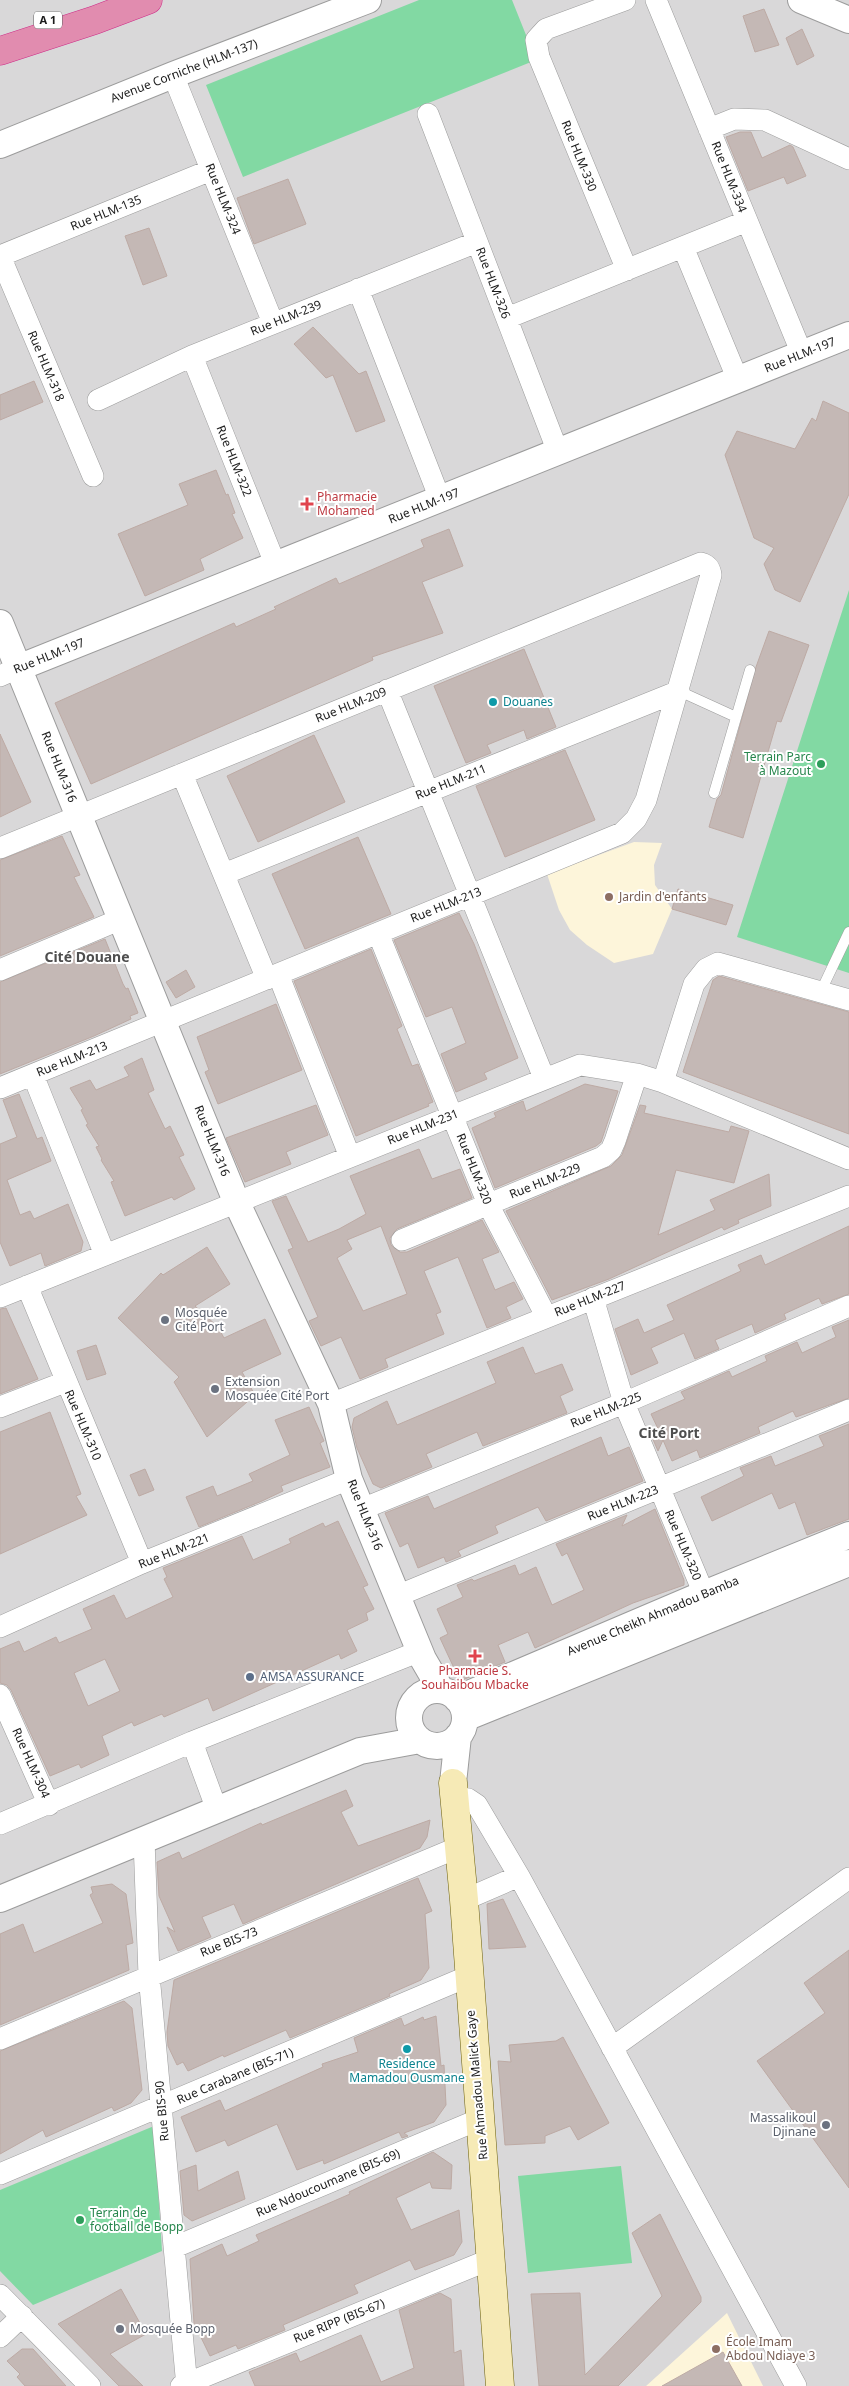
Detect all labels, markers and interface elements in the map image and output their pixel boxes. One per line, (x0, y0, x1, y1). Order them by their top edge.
road number: A 1 (34, 12, 62, 28)
street label: Avenue Corniche (HLM-137) (108, 34, 260, 106)
street label: Rue HLM-330 (557, 118, 601, 194)
street label: Rue HLM-334 (707, 139, 751, 215)
street label: Rue HLM-324 (201, 161, 245, 237)
street label: Rue HLM-135 (68, 191, 144, 235)
street label: Rue HLM-326 (472, 245, 515, 321)
street label: Rue HLM-239 (248, 296, 324, 340)
street label: Rue HLM-318 (24, 328, 69, 404)
street label: Rue HLM-197 (762, 333, 838, 377)
street label: Rue HLM-322 (212, 423, 256, 499)
street label: Rue HLM-197 (386, 484, 462, 528)
place label: Pharmacie Mohamed (317, 488, 377, 519)
marker: Pharmacie Mohamed (301, 498, 313, 510)
street label: Rue HLM-197 (11, 634, 87, 678)
street label: Rue HLM-209 (313, 683, 389, 727)
place label: Douanes (503, 693, 553, 710)
marker: Douanes (487, 696, 499, 708)
street label: Rue HLM-316 (37, 729, 81, 805)
place label: Terrain Parc à Mazout (744, 748, 812, 779)
marker: Terrain Parc à Mazout (815, 758, 827, 770)
street label: Rue HLM-211 (413, 760, 489, 804)
street label: Rue HLM-213 (408, 883, 484, 927)
place label: Jardin d'enfants (618, 888, 707, 905)
marker: Jardin d'enfants (603, 891, 615, 903)
district label: Cité Douane (44, 947, 130, 966)
street label: Rue HLM-213 (34, 1037, 110, 1081)
street label: Rue HLM-316 (190, 1103, 234, 1179)
street label: Rue HLM-231 (385, 1105, 461, 1149)
street label: Rue HLM-320 (452, 1131, 496, 1207)
street label: Rue HLM-229 (507, 1159, 583, 1203)
street label: Rue HLM-227 (552, 1277, 628, 1321)
place label: Mosquée Cité Port (175, 1304, 227, 1335)
marker: Mosquée Cité Port (159, 1314, 171, 1326)
place label: Extension Mosquée Cité Port (225, 1373, 330, 1404)
marker: Extension Mosquée Cité Port (209, 1383, 221, 1395)
street label: Rue HLM-310 (61, 1387, 106, 1463)
street label: Rue HLM-225 (568, 1388, 644, 1432)
district label: Cité Port (638, 1423, 700, 1442)
street label: Rue HLM-316 (343, 1477, 387, 1553)
street label: Rue HLM-223 (585, 1481, 661, 1525)
street label: Rue HLM-320 (661, 1507, 706, 1583)
street label: Rue HLM-221 (136, 1529, 212, 1573)
street label: Avenue Cheikh Ahmadou Bamba (564, 1572, 741, 1660)
marker: Pharmacie S. Souhaibou Mbacke (469, 1650, 481, 1662)
place label: Pharmacie S. Souhaibou Mbacke (421, 1662, 529, 1693)
place label: AMSA ASSURANCE (260, 1668, 364, 1685)
marker: AMSA ASSURANCE (244, 1671, 256, 1683)
street label: Rue HLM-304 (8, 1725, 55, 1801)
street label: Rue BIS-73 (197, 1922, 260, 1961)
street label: Rue Ahmadou Malick Gaye (461, 2009, 492, 2161)
street label: Rue Carabane (BIS-71) (174, 2043, 296, 2108)
marker: Residence Mamadou Ousmane (401, 2043, 413, 2055)
place label: Residence Mamadou Ousmane (349, 2055, 465, 2086)
street label: Rue BIS-90 (150, 2080, 173, 2142)
place label: Massalikoul Djinane (750, 2109, 816, 2140)
marker: Massalikoul Djinane (820, 2119, 832, 2131)
street label: Rue Ndoucoumane (BIS-69) (253, 2144, 403, 2221)
place label: Terrain de football de Bopp (90, 2204, 184, 2235)
marker: Terrain de football de Bopp (74, 2214, 86, 2226)
street label: Rue RIPP (BIS-67) (291, 2294, 387, 2347)
place label: Mosquée Bopp (130, 2320, 215, 2337)
marker: Mosquée Bopp (114, 2323, 126, 2335)
place label: École Imam Abdou Ndiaye 3 (726, 2333, 816, 2364)
marker: École Imam Abdou Ndiaye 3 (710, 2343, 722, 2355)

